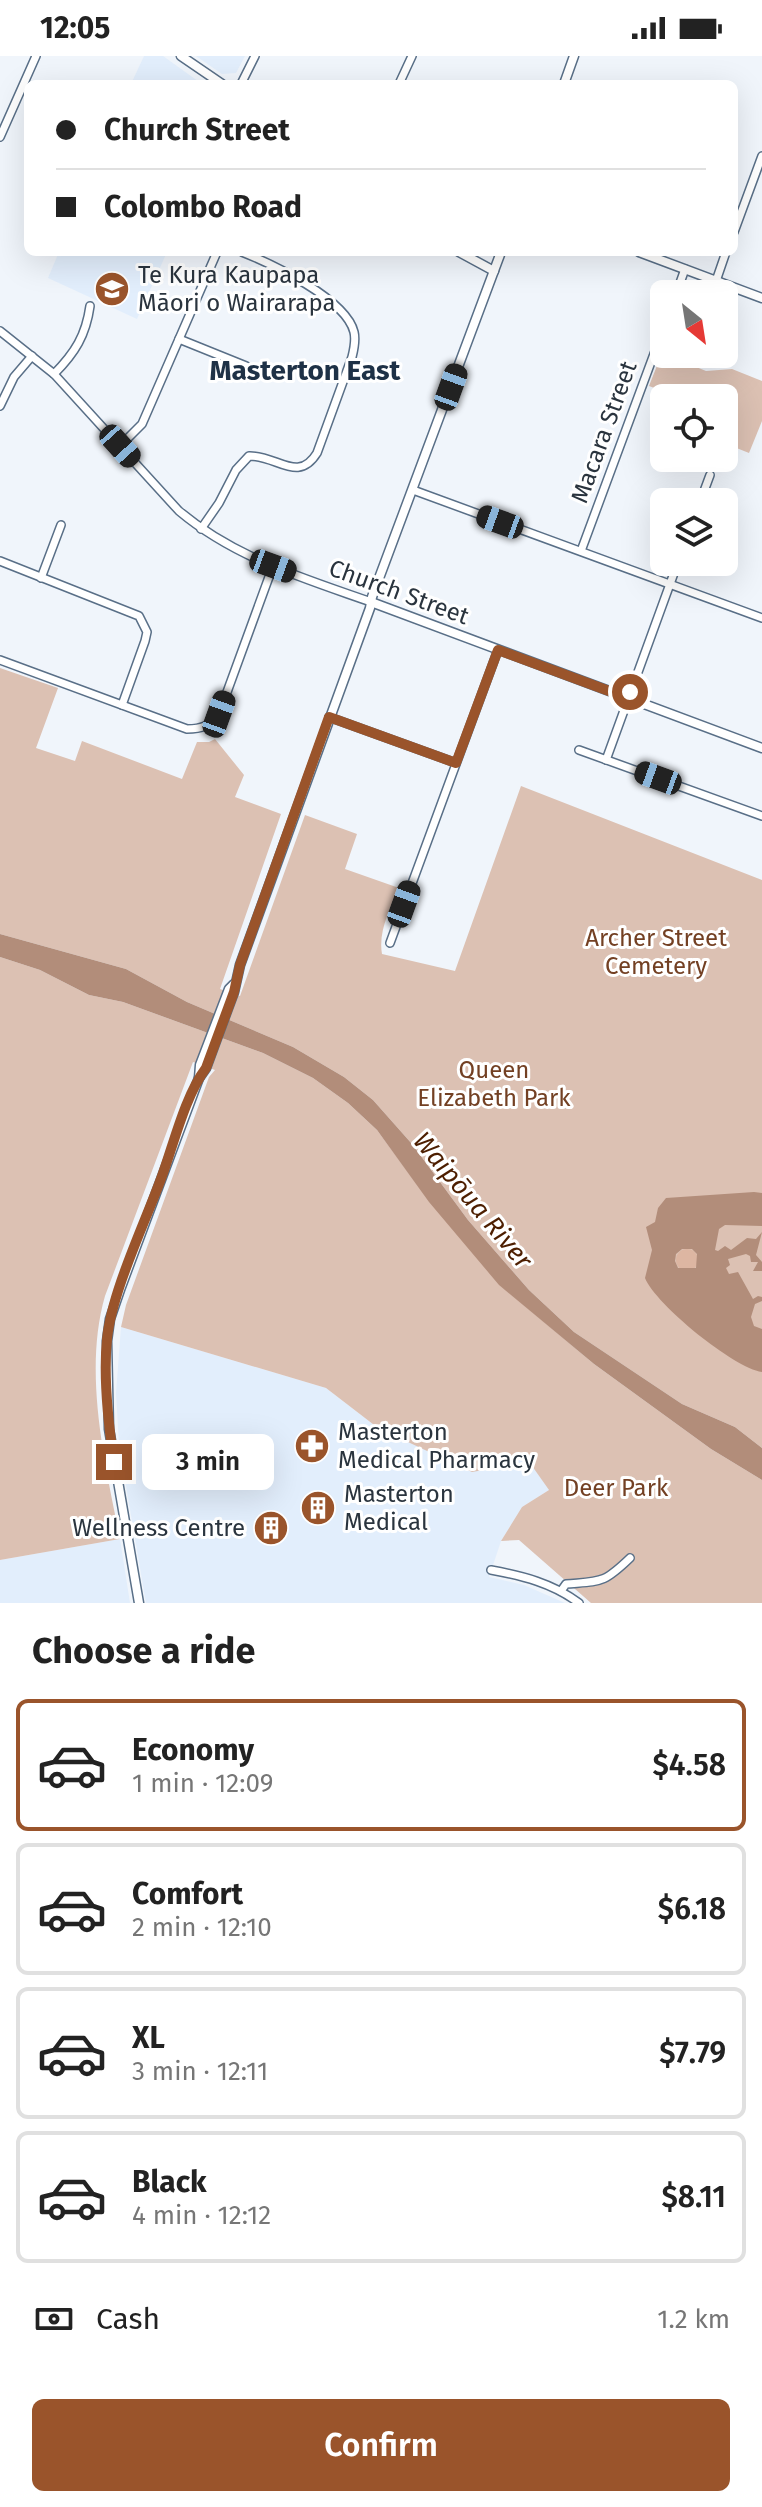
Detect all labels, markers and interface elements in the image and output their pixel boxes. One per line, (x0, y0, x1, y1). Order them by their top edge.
text: 12:05 (40, 10, 110, 46)
text: Church Street (104, 112, 290, 148)
text: Colombo Road (104, 189, 302, 225)
place label: Te Kura Kaupapa Māori o Wairarapa (138, 261, 335, 317)
school or university icon: Te Kura Kaupapa Māori o Wairarapa (93, 270, 131, 308)
north arrow (650, 280, 738, 368)
map controls (650, 280, 738, 576)
district label: Masterton East (210, 354, 402, 387)
street label: Macara Street (565, 357, 643, 507)
car (432, 360, 470, 414)
button: locate (650, 384, 738, 472)
car (95, 420, 145, 472)
button: layers (650, 488, 738, 576)
car (473, 503, 527, 541)
car (246, 547, 300, 585)
street label: Church Street (325, 554, 473, 630)
route start (612, 674, 648, 710)
car (200, 687, 238, 741)
car (631, 759, 685, 797)
car (385, 877, 423, 931)
park label: Archer Street Cemetery (585, 924, 727, 980)
park label: Queen Elizabeth Park (417, 1056, 571, 1112)
water label: Waipōua River (407, 1126, 539, 1276)
place label: Masterton Medical Pharmacy (338, 1418, 535, 1474)
pharmacy icon: Masterton Medical Pharmacy (293, 1427, 331, 1465)
callout: 3 min (142, 1434, 274, 1490)
route end (96, 1444, 132, 1480)
text: 3 min (176, 1446, 240, 1477)
park label: Deer Park (564, 1474, 669, 1502)
place label: Masterton Medical (344, 1480, 454, 1536)
building icon: Masterton Medical (299, 1489, 337, 1527)
building icon: Wellness Centre (252, 1509, 290, 1547)
place label: Wellness Centre (72, 1514, 245, 1542)
text: Choose a ride (32, 1629, 255, 1673)
icon: car (36, 1729, 108, 1801)
text: Economy (132, 1732, 254, 1768)
text: $4.58 (652, 1747, 726, 1783)
text: 1 min · 12:09 (132, 1768, 273, 1799)
icon: car (36, 1873, 108, 1945)
text: Comfort (132, 1876, 243, 1912)
text: $6.18 (658, 1891, 726, 1927)
text: 2 min · 12:10 (132, 1912, 272, 1943)
icon: car (36, 2017, 108, 2089)
text: XL (132, 2020, 165, 2056)
text: $7.79 (659, 2035, 726, 2071)
text: 3 min · 12:11 (132, 2056, 268, 2087)
icon: car (36, 2161, 108, 2233)
text: Black (132, 2164, 207, 2200)
text: $8.11 (661, 2179, 726, 2215)
text: 4 min · 12:12 (132, 2200, 271, 2231)
icon: cash (32, 2297, 76, 2341)
text: Cash (96, 2301, 160, 2337)
text: 1.2 km (657, 2304, 730, 2335)
button: Confirm (32, 2399, 730, 2491)

